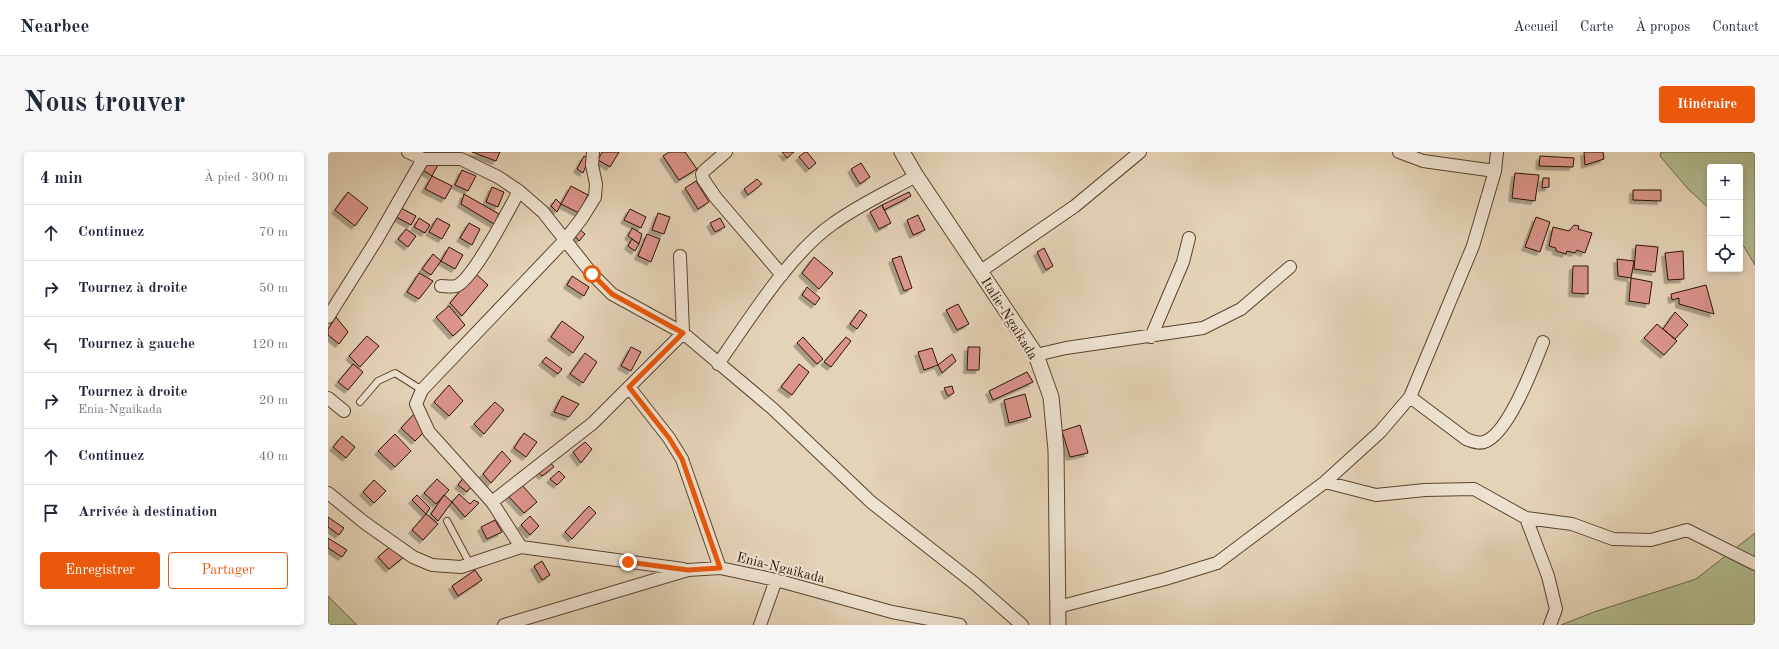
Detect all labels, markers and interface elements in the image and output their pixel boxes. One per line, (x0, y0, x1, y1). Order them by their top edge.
text: Nearbee (20, 18, 89, 37)
text: Accueil (1514, 20, 1558, 34)
text: Carte (1580, 20, 1613, 34)
text: À propos (1635, 20, 1690, 34)
text: Contact (1712, 20, 1759, 34)
button: Itinéraire (1659, 86, 1755, 123)
text: Nous trouver (24, 90, 185, 118)
map controls (1707, 164, 1743, 272)
button: + (1707, 164, 1743, 200)
text: 4 min (40, 170, 83, 187)
text: À pied · 300 m (204, 171, 288, 184)
button: − (1707, 200, 1743, 236)
icon: ahead (40, 222, 62, 244)
text: Continuez (78, 225, 144, 240)
text: 70 m (259, 226, 288, 239)
button: locate (1707, 236, 1743, 272)
route start (583, 265, 601, 283)
street label: Italie-Ngaîkada (978, 275, 1040, 362)
icon: right (40, 278, 62, 300)
text: Tournez à droite (78, 281, 188, 296)
text: 50 m (259, 282, 288, 295)
icon: left (40, 334, 62, 356)
text: Tournez à gauche (78, 337, 195, 352)
text: 120 m (251, 338, 288, 351)
text: Tournez à droite (78, 385, 188, 400)
icon: right (40, 390, 62, 412)
text: 20 m (259, 394, 288, 407)
text: Enia-Ngaîkada (78, 403, 162, 416)
icon: ahead (40, 446, 62, 468)
text: Continuez (78, 449, 144, 464)
text: 40 m (259, 450, 288, 463)
icon: arrive (40, 502, 62, 524)
text: Arrivée à destination (78, 505, 217, 520)
street label: Enia-Ngaîkada (735, 550, 827, 586)
button: Enregistrer (40, 552, 160, 589)
button: Partager (168, 552, 288, 589)
route end (619, 553, 637, 571)

